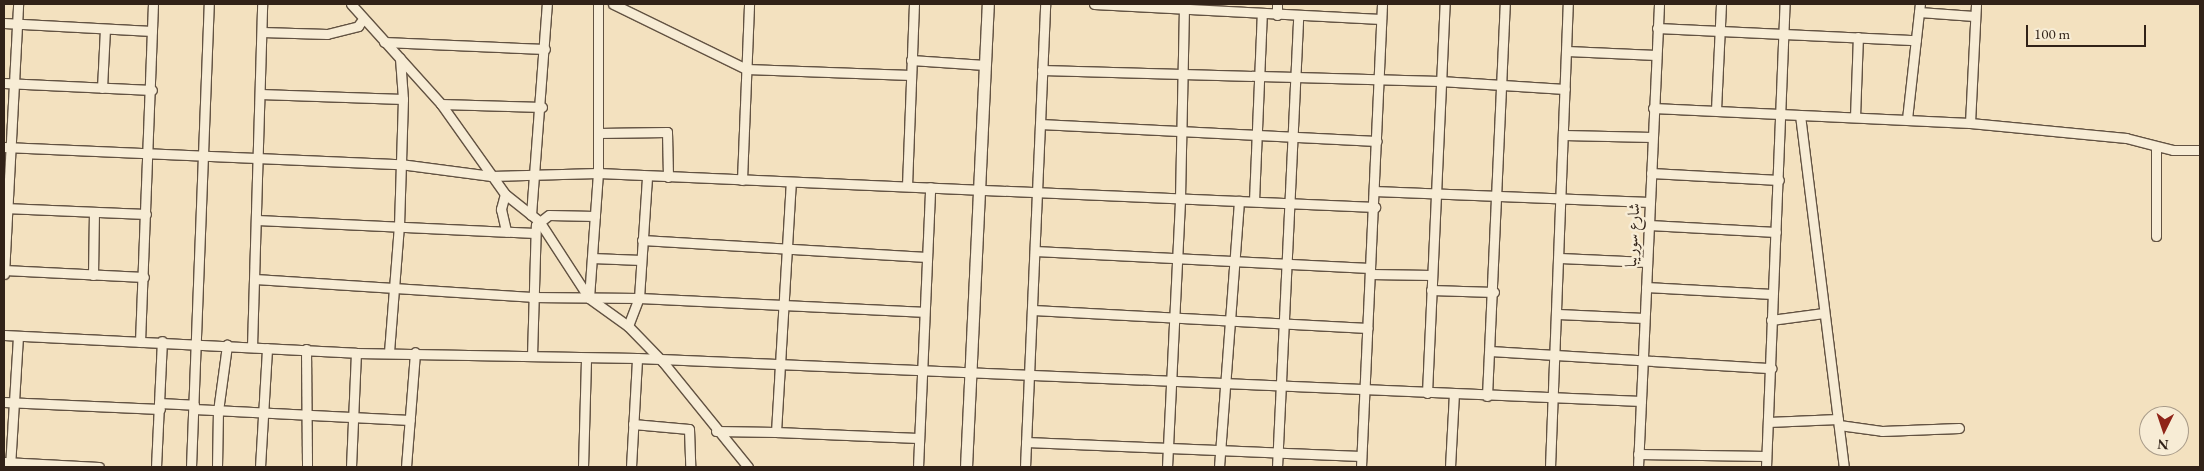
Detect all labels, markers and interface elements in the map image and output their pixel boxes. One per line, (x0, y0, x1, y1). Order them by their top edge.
scale bar (2029, 15, 2149, 47)
text: 100 m (2034, 24, 2070, 43)
street label: شارع سوريبا (1622, 202, 1644, 268)
north arrow (2139, 406, 2189, 456)
text: N (2157, 436, 2169, 454)

